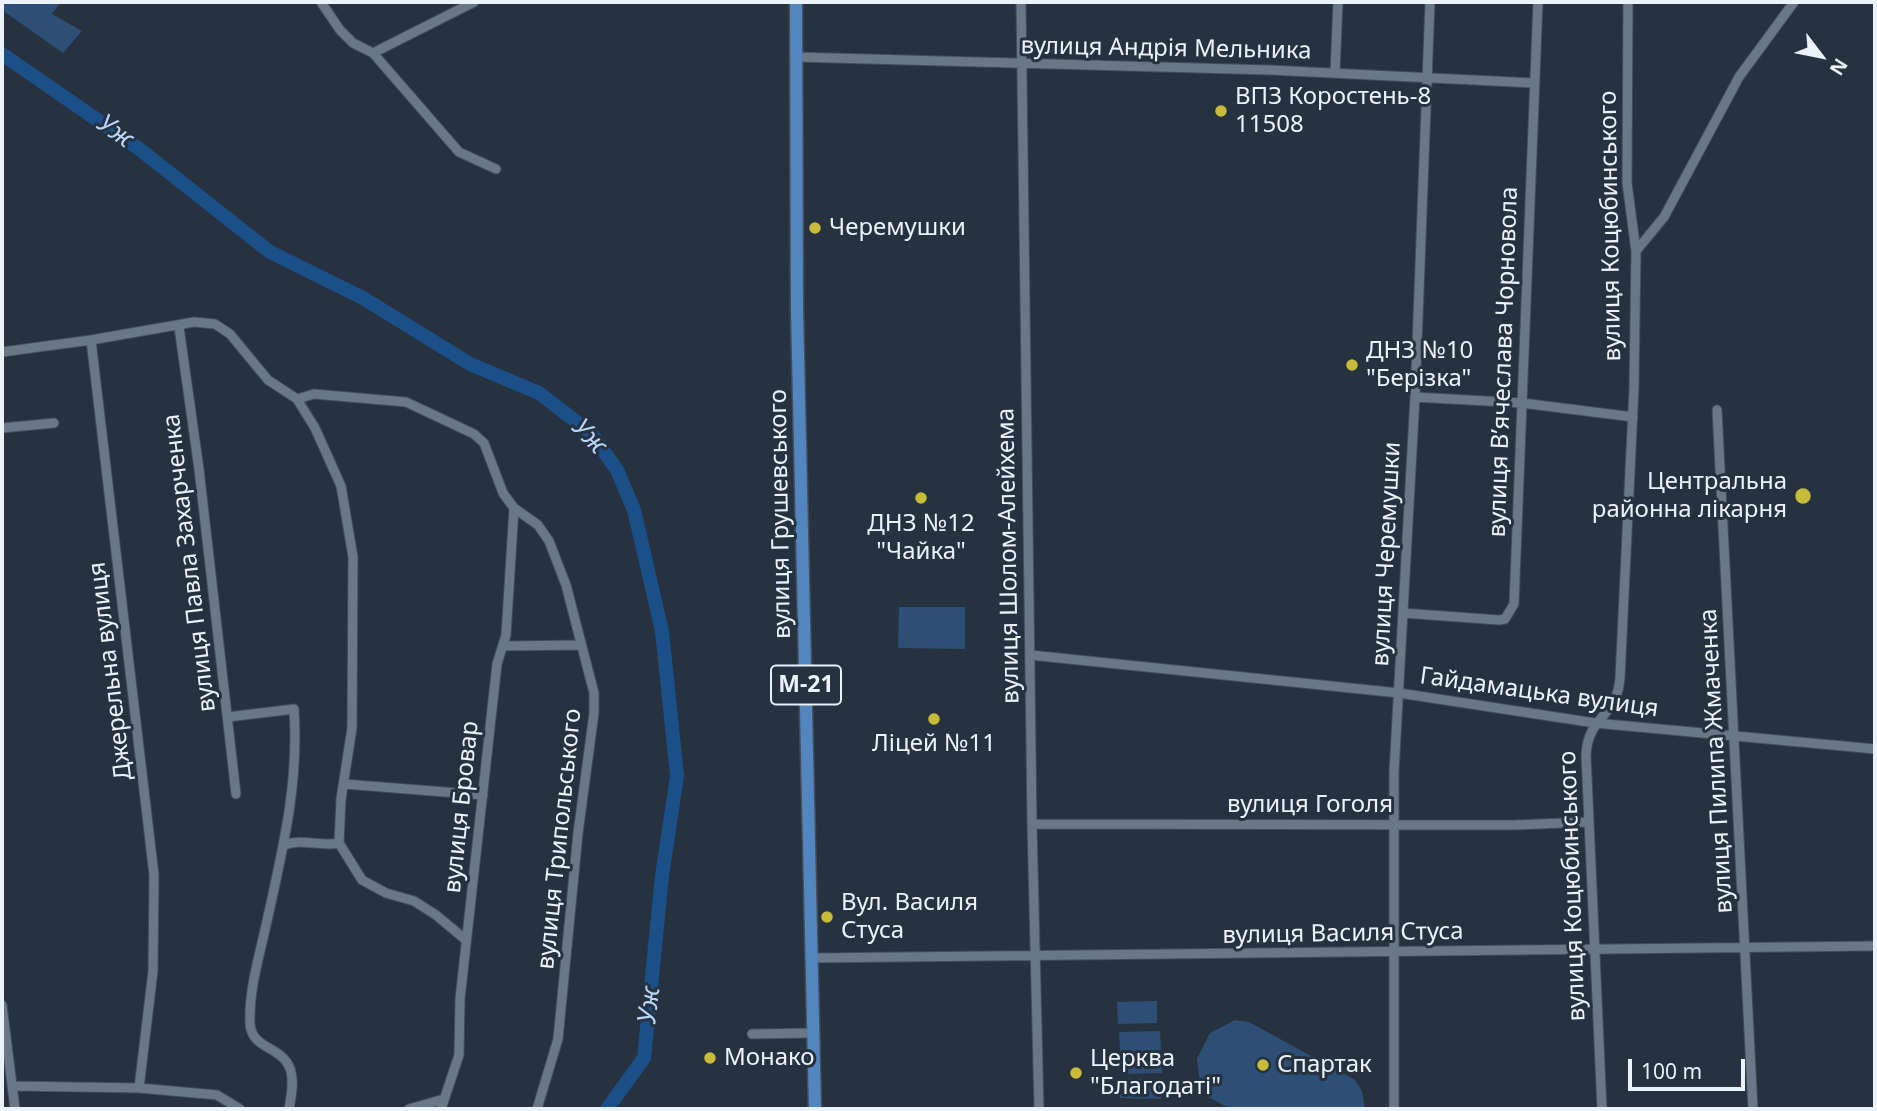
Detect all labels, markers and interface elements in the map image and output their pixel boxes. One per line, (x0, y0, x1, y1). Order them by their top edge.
north arrow (1786, 21, 1856, 91)
street label: вулиця Андрія Мельника (1020, 32, 1312, 66)
text: N (1824, 54, 1854, 81)
place label: ВПЗ Коростень-8 11508 (1235, 83, 1431, 139)
street label: вулиця Коцюбинського (1594, 90, 1628, 362)
marker: ВПЗ Коростень-8 11508 (1213, 103, 1229, 119)
water label: Уж (91, 108, 139, 156)
street label: вулиця Вʼячеслава Чорновола (1483, 186, 1525, 538)
place label: Черемушки (829, 214, 966, 242)
marker: Черемушки (807, 220, 823, 236)
place label: ДНЗ №10 "Берізка" (1366, 337, 1473, 393)
marker: ДНЗ №10 "Берізка" (1344, 357, 1360, 373)
street label: вулиця Грушевського (764, 389, 798, 639)
street label: вулиця Шолом-Алейхема (992, 408, 1026, 704)
street label: вулиця Павла Захарченка (157, 412, 223, 714)
water label: Уж (565, 413, 613, 461)
street label: вулиця Черемушки (1367, 441, 1407, 667)
place label: Центральна районна лікарня (1592, 468, 1787, 524)
marker: Центральна районна лікарня (1793, 486, 1813, 506)
marker: ДНЗ №12 "Чайка" (913, 490, 929, 506)
place label: ДНЗ №12 "Чайка" (867, 510, 975, 566)
street label: Джерельна вулиця (83, 560, 139, 782)
street label: вулиця Пилипа Жмаченка (1695, 608, 1739, 914)
street label: Гайдамацька вулиця (1418, 662, 1660, 724)
road number: М-21 (771, 666, 841, 705)
street label: вулиця Трипольського (532, 707, 588, 971)
marker: Ліцей №11 (926, 711, 942, 727)
street label: вулиця Бровар (439, 719, 485, 895)
place label: Ліцей №11 (872, 730, 996, 758)
street label: вулиця Коцюбинського (1554, 750, 1592, 1022)
street label: вулиця Гоголя (1227, 791, 1393, 819)
place label: Вул. Василя Стуса (841, 889, 978, 945)
marker: Вул. Василя Стуса (819, 909, 835, 925)
street label: вулиця Василя Стуса (1222, 917, 1464, 951)
water label: Уж (632, 985, 668, 1025)
place label: Монако (724, 1044, 815, 1072)
scale bar (1632, 1044, 1749, 1088)
place label: Церква "Благодаті" (1090, 1045, 1221, 1101)
marker: Монако (702, 1050, 718, 1066)
place label: Спартак (1277, 1051, 1372, 1079)
marker: Спартак (1255, 1057, 1271, 1073)
text: 100 m (1641, 1057, 1702, 1085)
marker: Церква "Благодаті" (1068, 1065, 1084, 1081)

